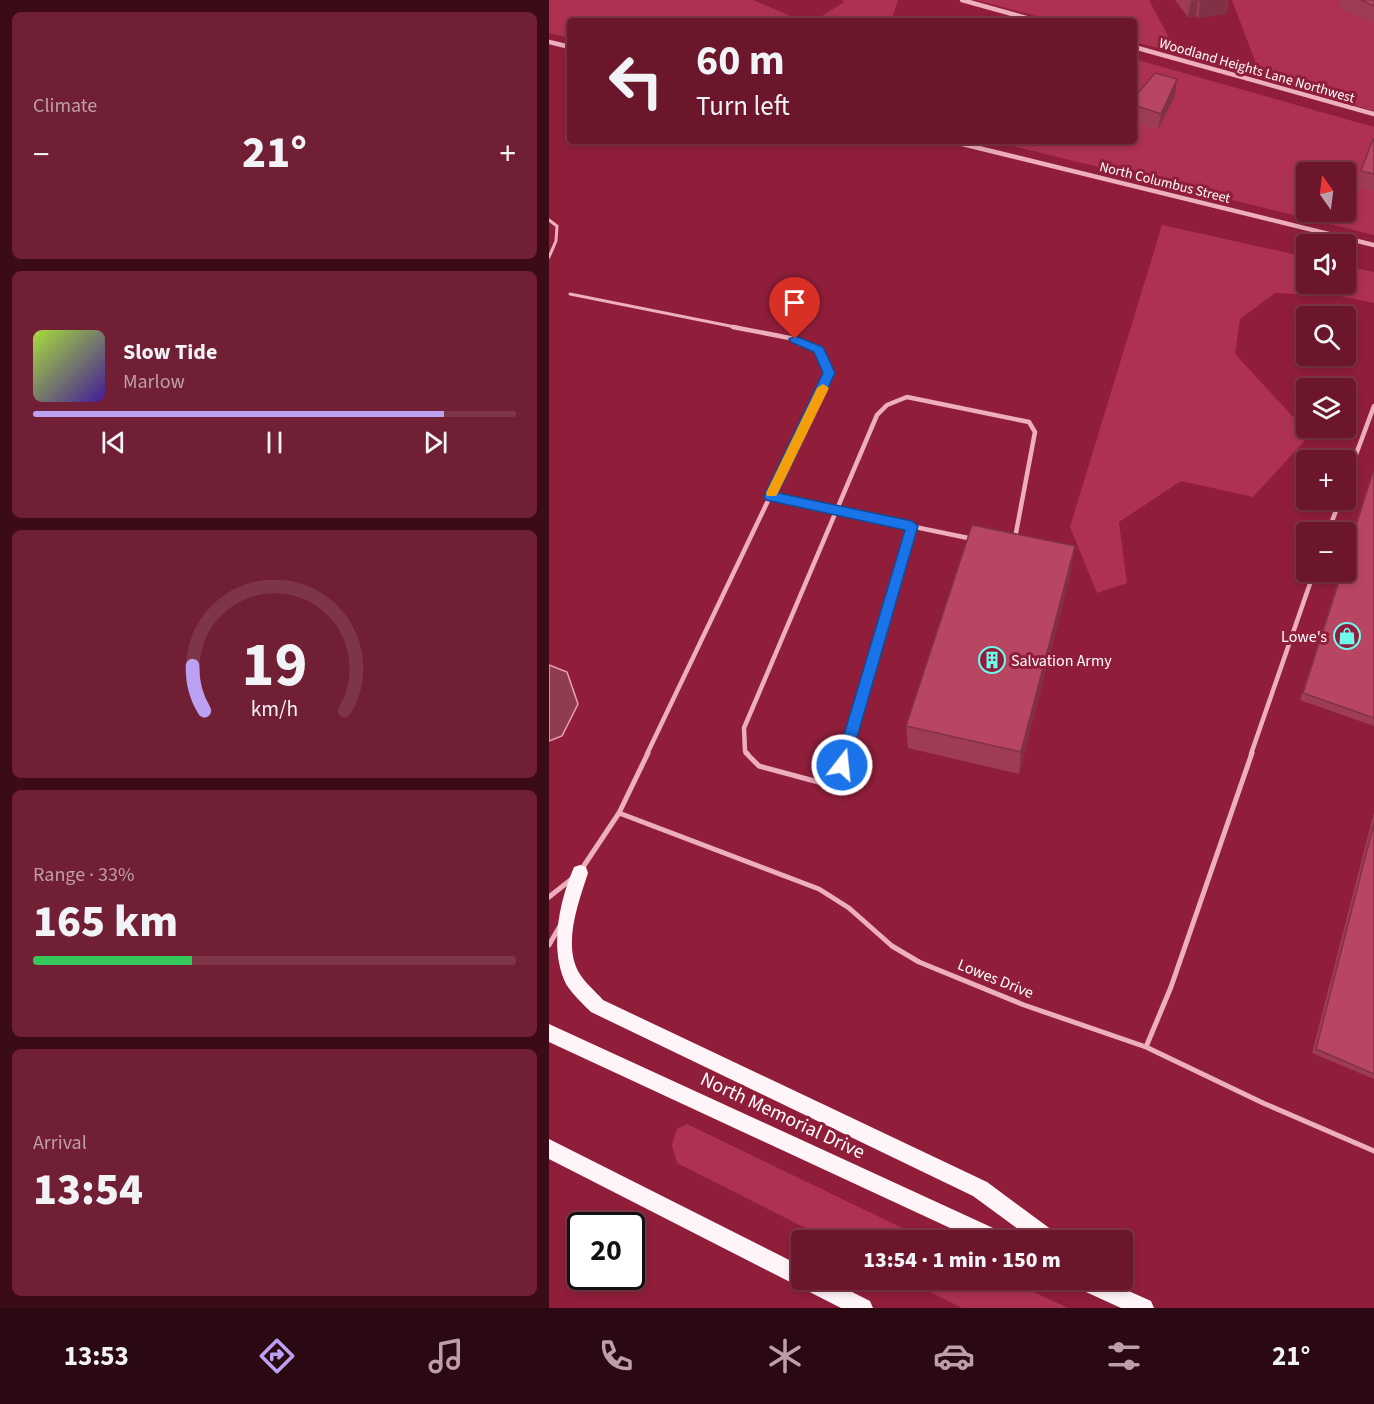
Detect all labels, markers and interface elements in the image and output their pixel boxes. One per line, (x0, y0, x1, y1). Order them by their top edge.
text: 60 m (696, 31, 785, 91)
street label: Woodland Heights Lane Northwest (1157, 33, 1357, 109)
icon: left (597, 42, 675, 120)
text: Turn left (696, 87, 790, 126)
text: Climate (33, 92, 97, 120)
text: 21° (242, 121, 307, 185)
text: − (33, 131, 49, 178)
text: + (500, 131, 516, 178)
street label: North Columbus Street (1097, 157, 1233, 209)
north arrow (1296, 162, 1356, 222)
map controls (1296, 162, 1356, 582)
button: sound (1296, 234, 1356, 294)
pin (769, 277, 820, 339)
icon: arrive (778, 286, 811, 319)
button: search (1296, 306, 1356, 366)
text: Slow Tide (123, 336, 217, 368)
text: Marlow (123, 368, 185, 396)
button: layers (1296, 378, 1356, 438)
icon: previous (97, 426, 130, 459)
icon: pause (258, 426, 291, 459)
icon: next (419, 426, 452, 459)
button: + (1296, 450, 1356, 510)
button: − (1296, 522, 1356, 582)
text: 19 (242, 621, 307, 710)
shop icon: Lowe's (1332, 621, 1362, 651)
place label: Lowe's (1281, 626, 1327, 648)
building icon: Salvation Army (977, 645, 1007, 675)
place label: Salvation Army (1011, 650, 1112, 672)
text: km/h (251, 694, 298, 725)
position arrow (810, 733, 874, 797)
text: Range · 33% (33, 861, 134, 889)
text: 165 km (33, 890, 178, 954)
street label: Lowes Drive (954, 954, 1037, 1004)
street label: North Memorial Drive (696, 1065, 870, 1166)
text: Arrival (33, 1129, 87, 1157)
text: 13:54 (33, 1158, 143, 1222)
speed limit sign: 20 (567, 1212, 645, 1290)
text: 13:54 · 1 min · 150 m (863, 1244, 1061, 1276)
icon: directions (256, 1335, 298, 1377)
icon: music (425, 1335, 467, 1377)
icon: phone (595, 1335, 637, 1377)
icon: climate (764, 1335, 806, 1377)
icon: car (933, 1335, 975, 1377)
icon: filters (1103, 1335, 1145, 1377)
text: 13:53 (64, 1337, 129, 1376)
text: 21° (1272, 1337, 1310, 1376)

